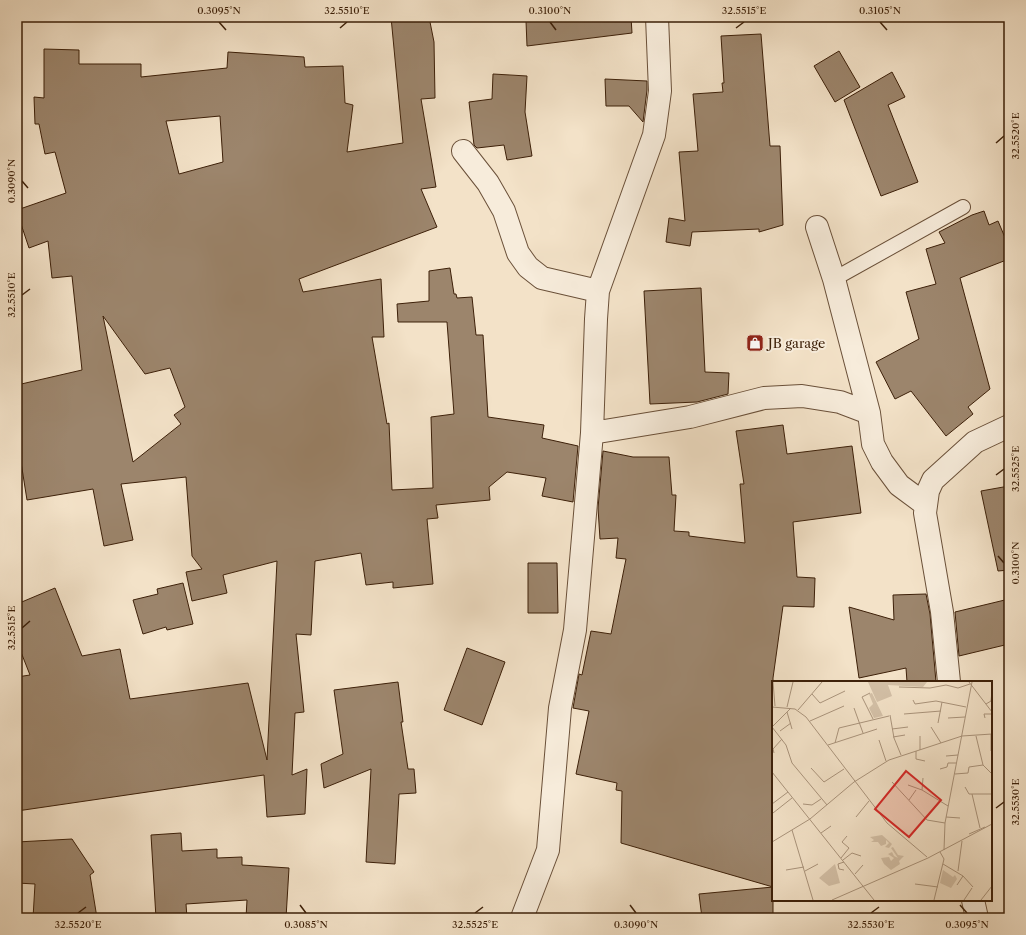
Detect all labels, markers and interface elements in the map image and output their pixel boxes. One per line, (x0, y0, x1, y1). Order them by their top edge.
text: 0.3095°N (197, 4, 241, 17)
text: 32.5510°E (324, 4, 370, 17)
text: 0.3100°N (529, 4, 571, 17)
text: 32.5515°E (722, 4, 766, 17)
text: 0.3105°N (859, 4, 901, 17)
text: 32.5520°E (1009, 112, 1022, 160)
text: 0.3090°N (5, 159, 18, 203)
text: 32.5510°E (5, 272, 18, 318)
shop icon: JB garage (745, 333, 765, 353)
place label: JB garage (766, 335, 825, 351)
text: 32.5525°E (1009, 446, 1022, 492)
text: 0.3100°N (1009, 542, 1022, 584)
text: 32.5515°E (5, 606, 18, 650)
inset map (772, 681, 992, 901)
text: 32.5530°E (1009, 778, 1022, 825)
text: 32.5520°E (54, 918, 102, 931)
text: 0.3085°N (284, 918, 328, 931)
text: 32.5525°E (452, 918, 498, 931)
text: 0.3090°N (614, 918, 658, 931)
text: 32.5530°E (848, 918, 895, 931)
text: 0.3095°N (945, 918, 989, 931)

